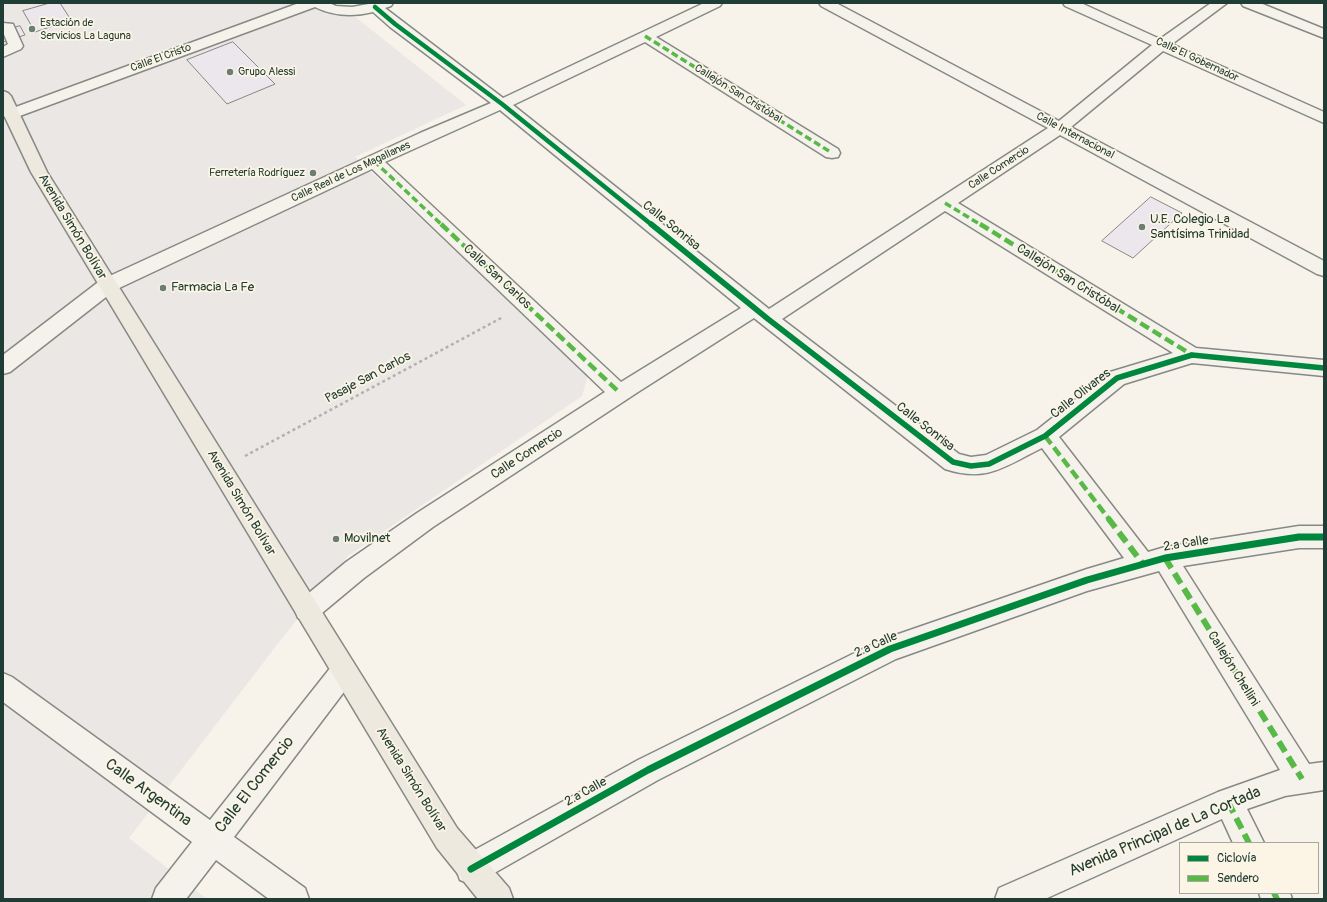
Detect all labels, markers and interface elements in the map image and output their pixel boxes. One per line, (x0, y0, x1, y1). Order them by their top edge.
place label: Estación de Servicios La Laguna (40, 16, 131, 42)
marker: Estación de Servicios La Laguna (27, 24, 37, 34)
street label: Calle El Gobernador (1153, 35, 1241, 85)
street label: Calle El Cristo (129, 41, 193, 75)
street label: Callejón San Cristóbal (692, 62, 784, 126)
place label: Grupo Alessi (238, 65, 295, 79)
marker: Grupo Alessi (225, 67, 235, 77)
street label: Calle Internacional (1034, 110, 1116, 162)
street label: Calle Real de Los Magallanes (289, 139, 413, 205)
street label: Calle Comercio (966, 143, 1032, 193)
place label: Ferretería Rodríguez (209, 166, 305, 180)
marker: Ferretería Rodríguez (308, 168, 318, 178)
street label: Avenida Simón Bolívar (34, 171, 110, 283)
street label: Calle Sonrisa (639, 198, 703, 254)
place label: U.E. Colegio La Santísima Trinidad (1150, 212, 1250, 243)
marker: U.E. Colegio La Santísima Trinidad (1137, 222, 1147, 232)
street label: Calle San Carlos (460, 241, 534, 313)
street label: Callejón San Cristóbal (1013, 241, 1123, 317)
place label: Farmacia La Fe (171, 280, 254, 296)
marker: Farmacia La Fe (158, 283, 168, 293)
street label: Pasaje San Carlos (322, 349, 414, 407)
street label: Calle Olivares (1048, 366, 1114, 422)
street label: Calle Sonrisa (893, 399, 957, 455)
street label: Calle Comercio (488, 425, 566, 483)
street label: Avenida Simón Bolívar (203, 447, 279, 559)
place label: Movilnet (344, 531, 391, 547)
street label: 2.ª Calle (1162, 533, 1210, 555)
marker: Movilnet (331, 534, 341, 544)
street label: 2.ª Calle (852, 629, 900, 661)
street label: Callejón Chellini (1204, 629, 1262, 709)
street label: Avenida Simón Bolívar (372, 725, 450, 835)
street label: Calle El Comercio (211, 733, 299, 837)
street label: Calle Argentina (101, 755, 195, 831)
street label: 2.ª Calle (562, 774, 610, 810)
street label: Avenida Principal de La Cortada (1066, 783, 1264, 881)
legend (1179, 842, 1319, 894)
text: Ciclovía (1217, 851, 1256, 866)
text: Sendero (1217, 871, 1259, 886)

